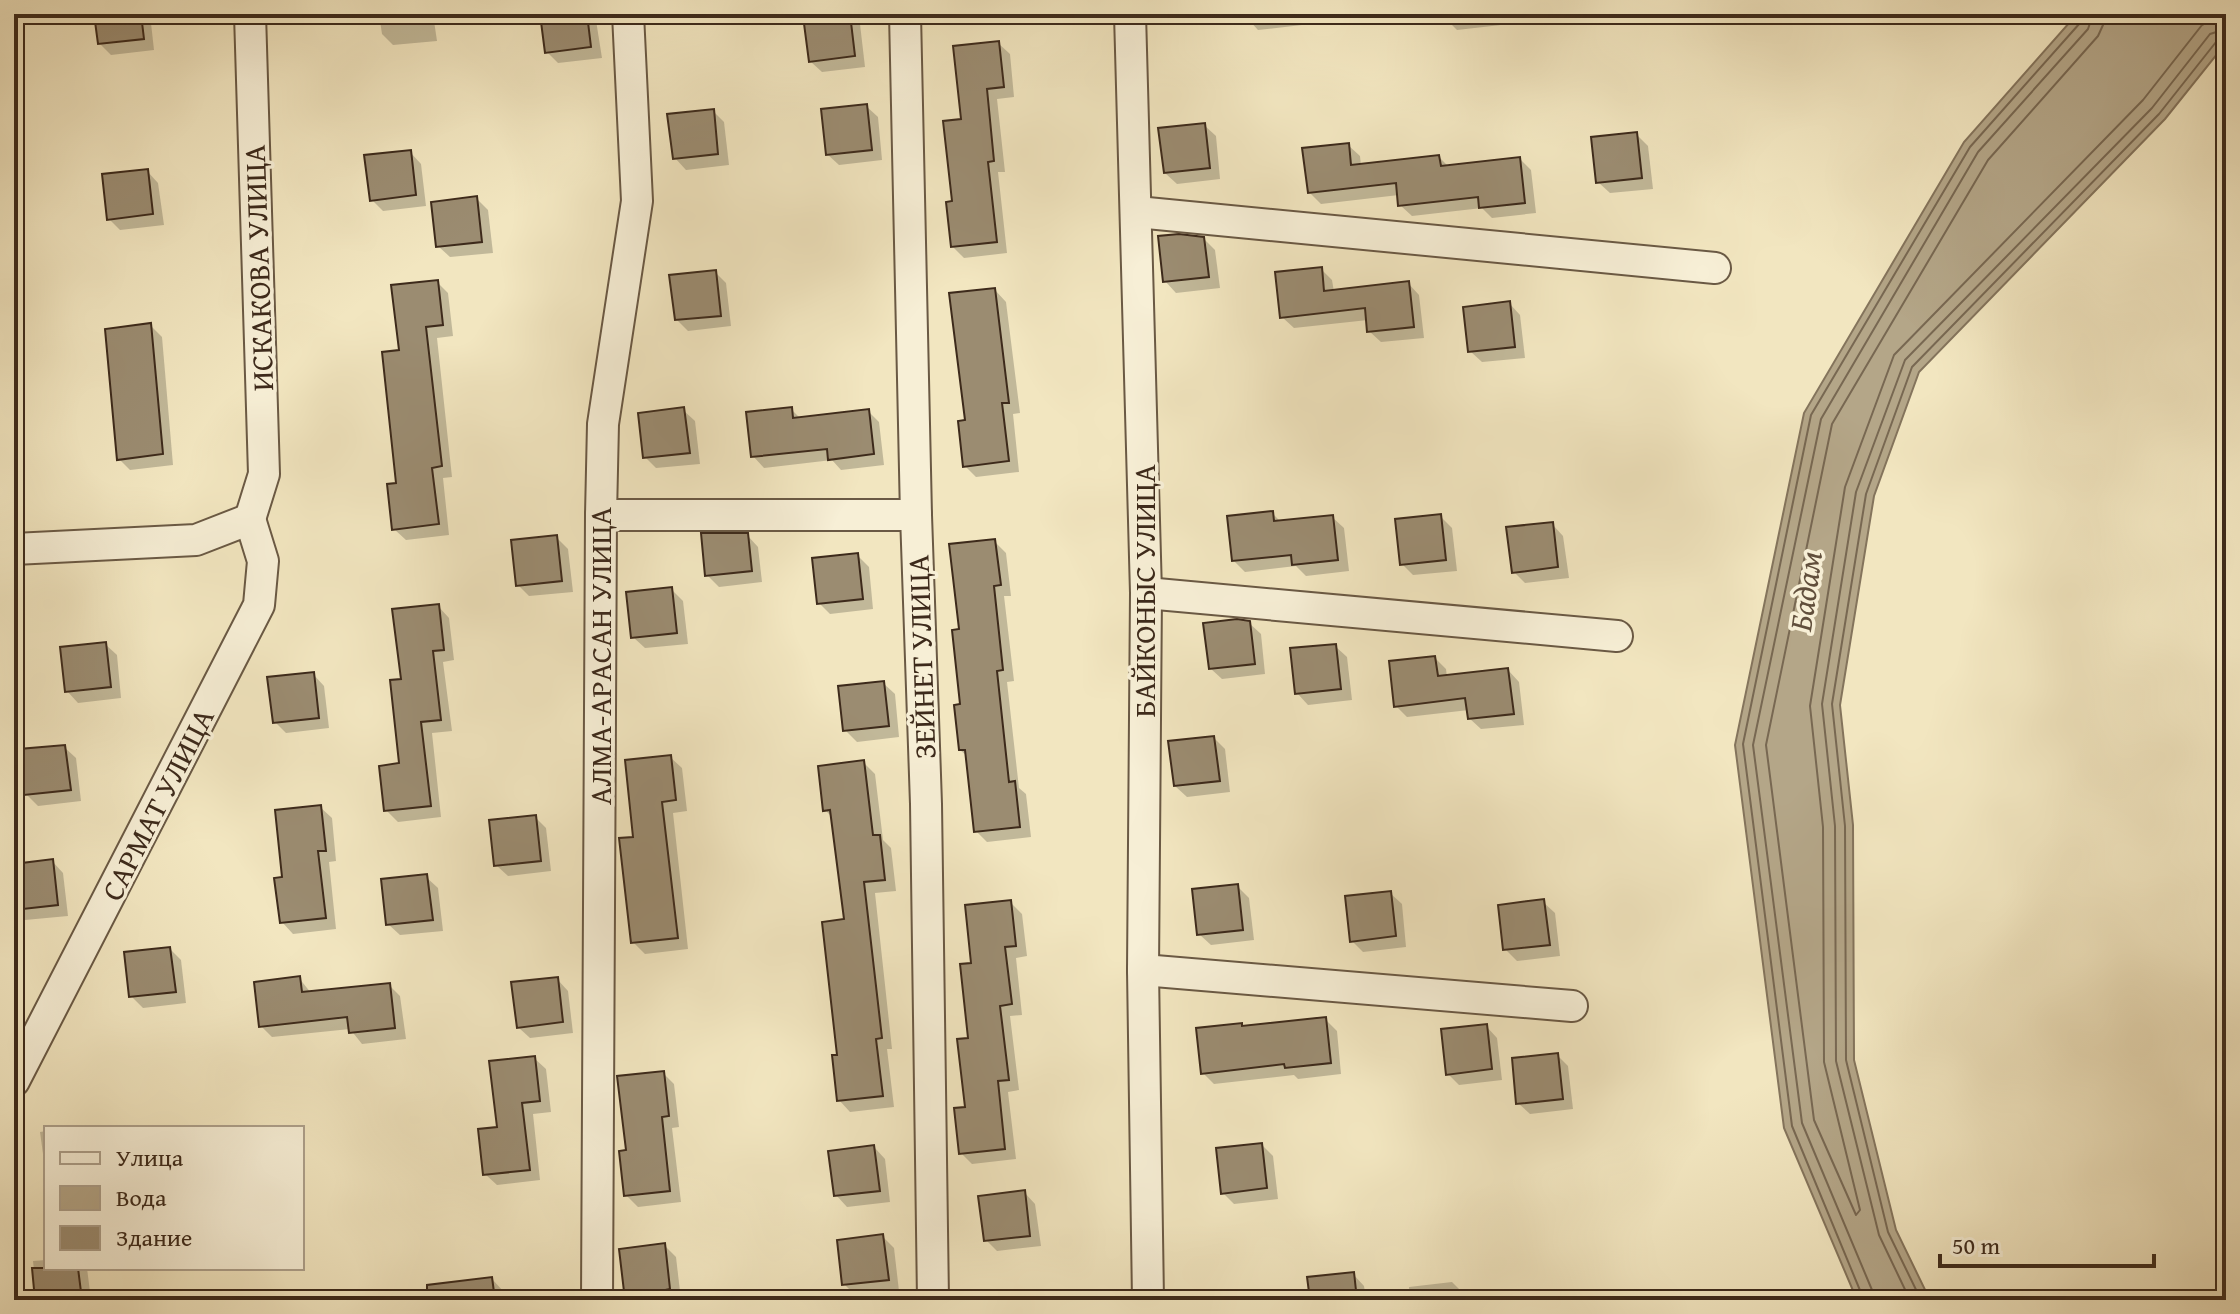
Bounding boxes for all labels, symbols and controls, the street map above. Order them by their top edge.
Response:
street label: ИСКАКОВА УЛИЦА [232,144,284,392]
street label: БАЙКОНЫС УЛИЦА [1122,464,1166,718]
street label: АЛМА-АРАСАН УЛИЦА [578,507,622,805]
water label: Бадам [1776,548,1834,634]
street label: ЗЕЙНЕТ УЛИЦА [895,554,947,760]
street label: САРМАТ УЛИЦА [90,700,224,908]
legend [44,1126,304,1270]
text: Улица [116,1140,184,1175]
text: Вода [116,1180,167,1215]
scale bar [1940,1218,2154,1268]
text: Здание [116,1220,192,1255]
text: 50 m [1952,1228,2000,1263]

